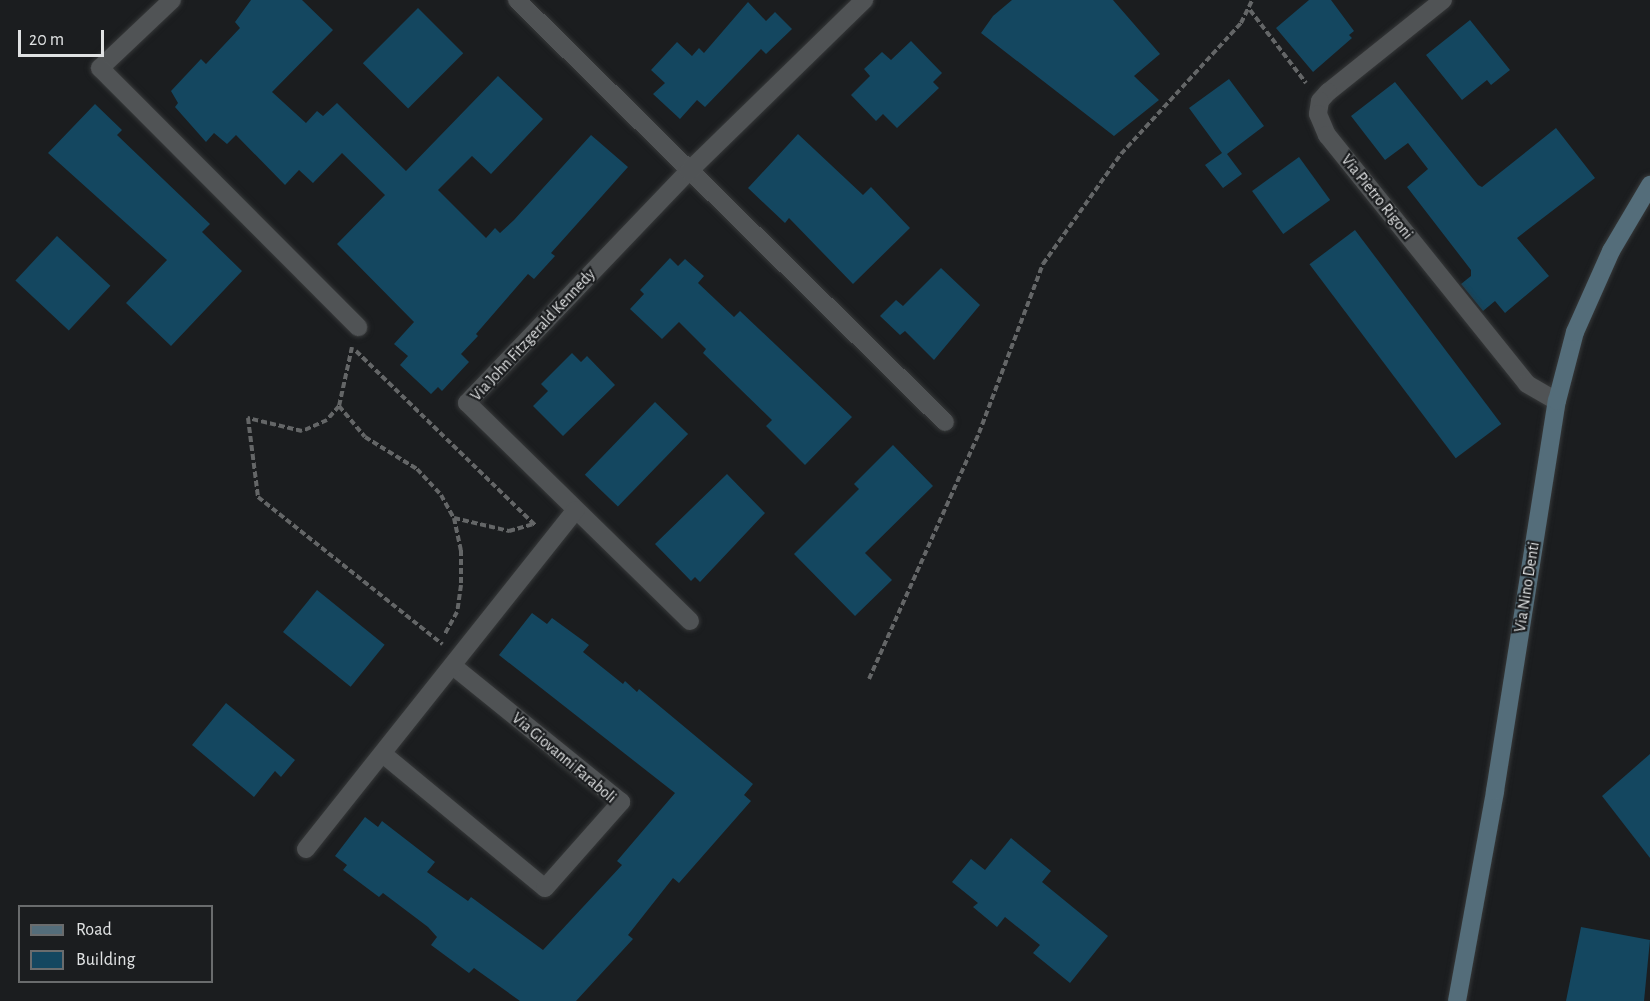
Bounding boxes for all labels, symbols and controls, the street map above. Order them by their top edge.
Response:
scale bar [21,18,106,56]
text: 20 m [29,31,64,49]
street label: Via Pietro Rigoni [1337,151,1417,243]
street label: Via John Fitzgerald Kennedy [467,265,599,405]
street label: Via Nino Denti [1510,540,1544,634]
street label: Via Giovanni Faraboli [508,709,620,807]
legend [18,905,213,983]
text: Road [76,921,112,939]
text: Building [76,951,135,969]

